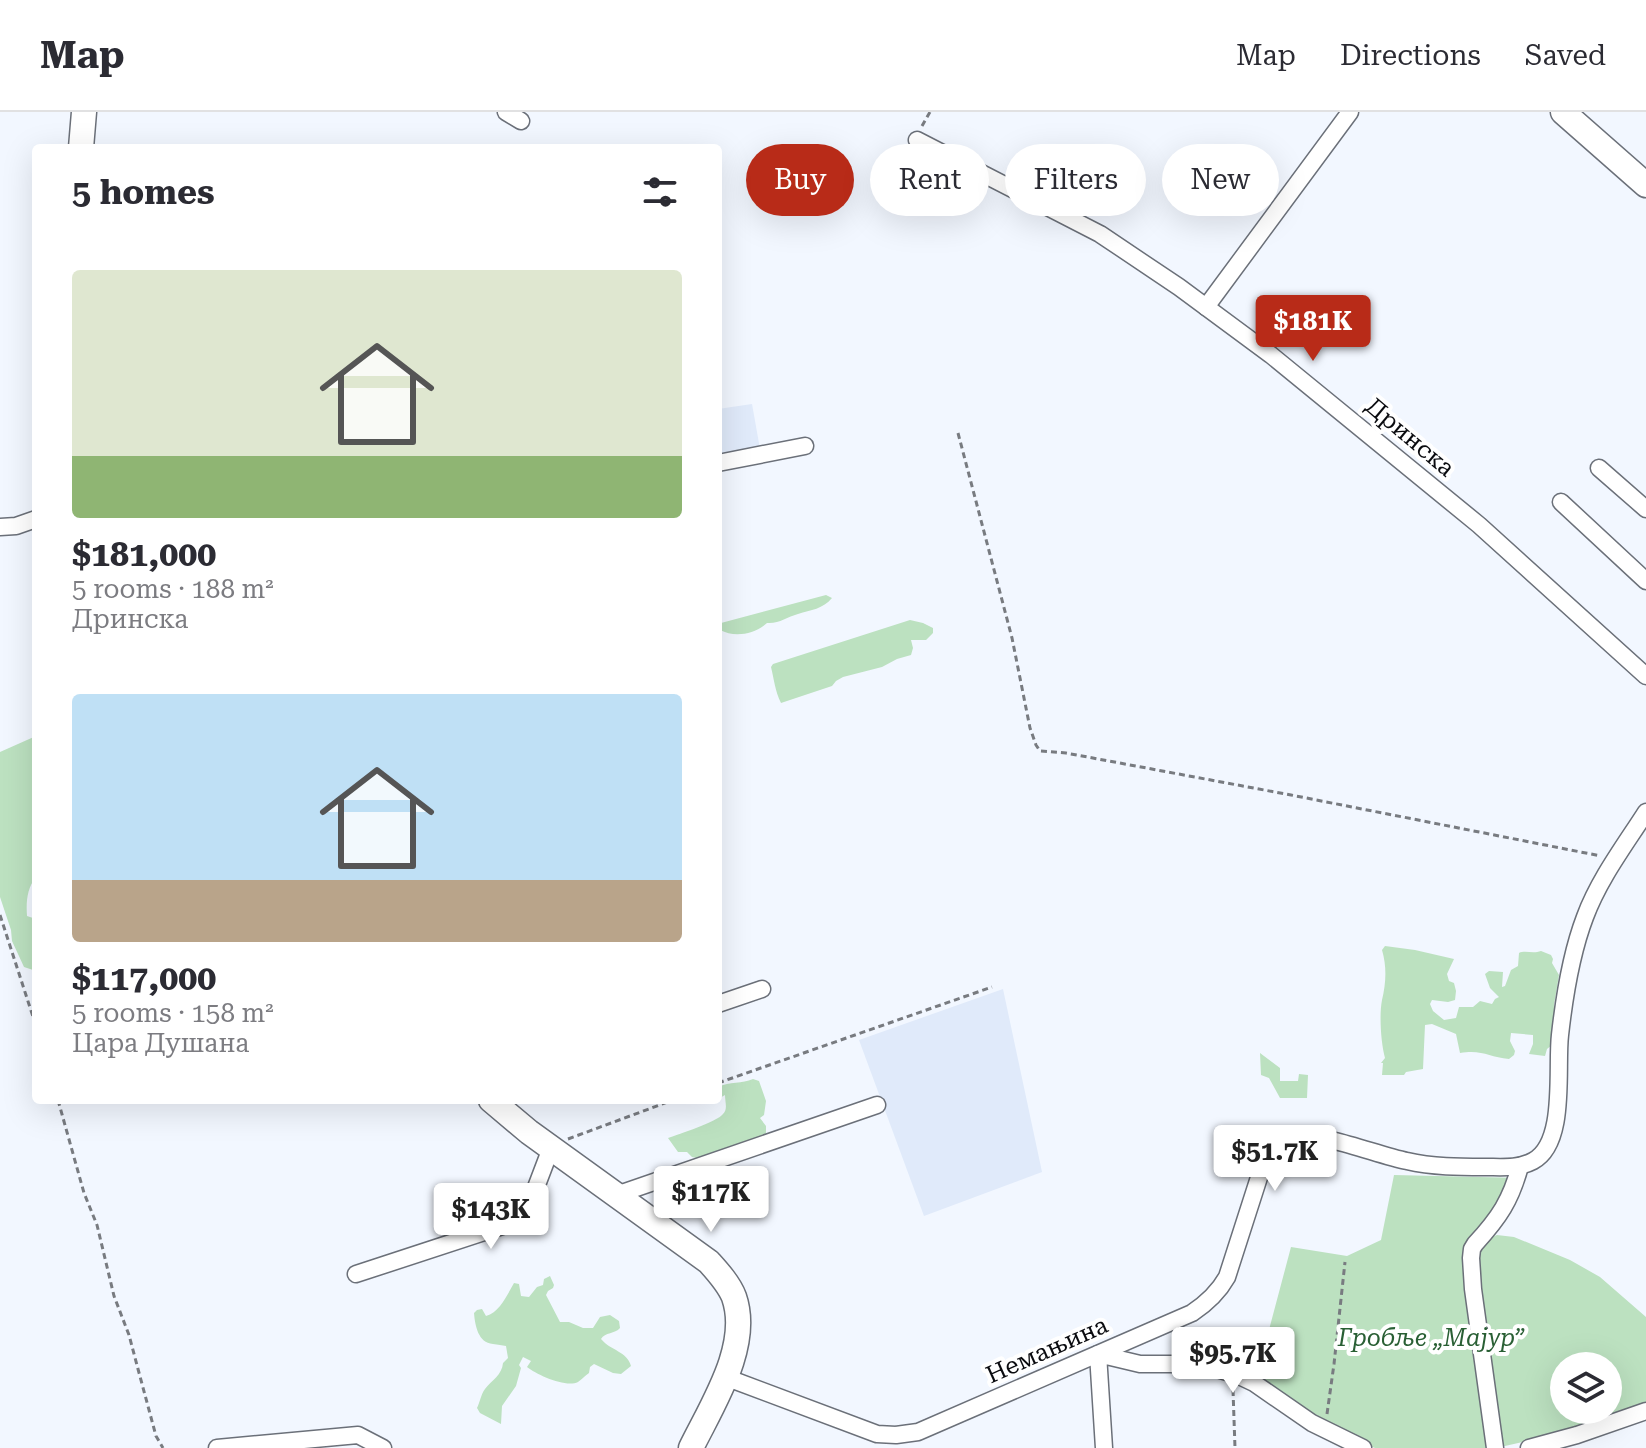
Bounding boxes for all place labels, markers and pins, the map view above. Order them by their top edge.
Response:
pin: $181K [1257,295,1369,363]
pin: $51.7K [1210,1125,1340,1193]
pin: $117K [655,1166,767,1234]
pin: $143K [435,1183,547,1251]
pin: $95.7K [1168,1327,1298,1395]

